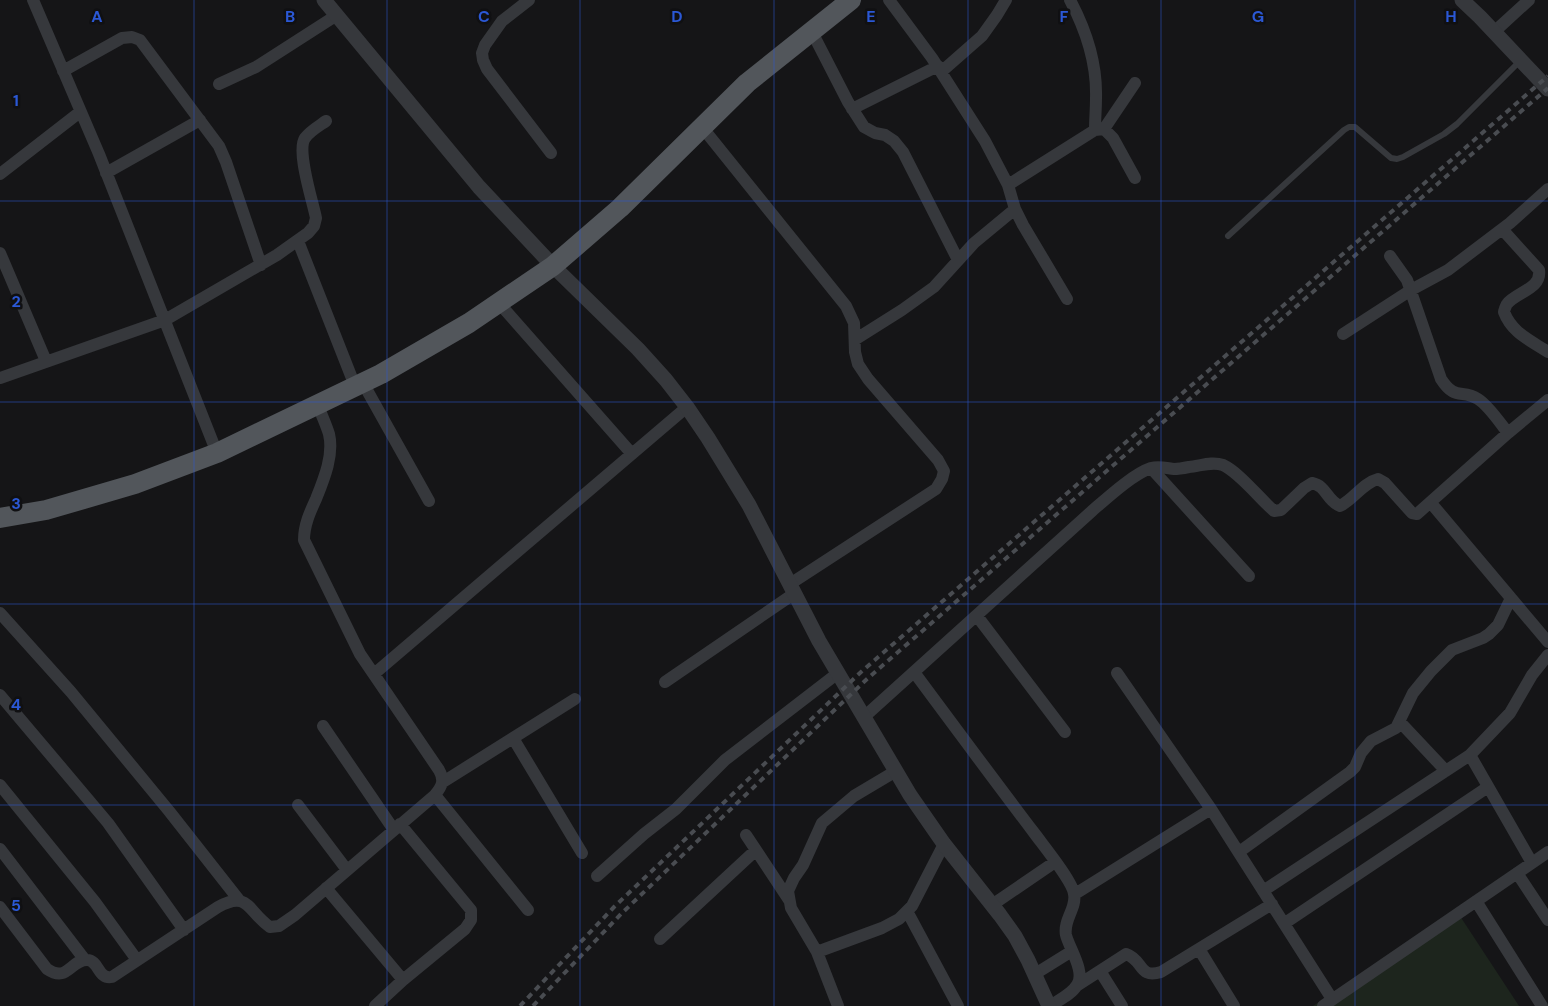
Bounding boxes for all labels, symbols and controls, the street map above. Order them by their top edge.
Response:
text: A [91,6,103,27]
text: B [285,6,295,27]
text: C [478,6,490,27]
text: D [671,6,683,27]
text: E [866,6,876,27]
text: F [1060,6,1069,27]
text: G [1252,6,1264,27]
text: H [1445,6,1457,27]
text: 1 [13,90,19,111]
text: 2 [11,291,21,312]
text: 3 [11,493,21,514]
text: 4 [11,694,21,715]
text: 5 [11,895,21,916]

